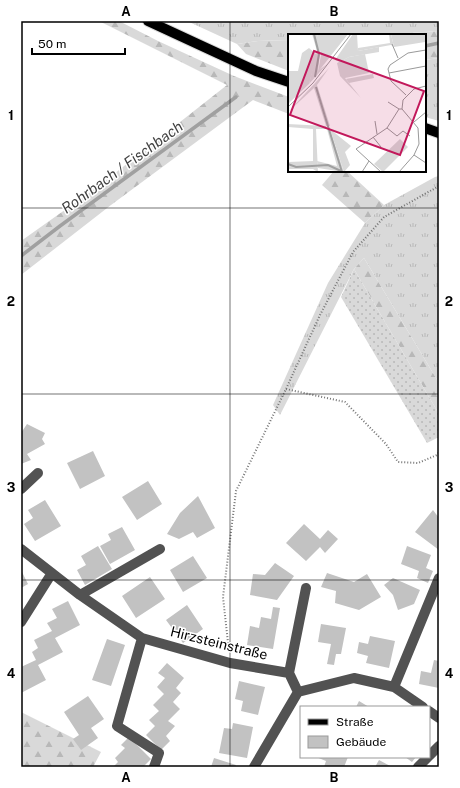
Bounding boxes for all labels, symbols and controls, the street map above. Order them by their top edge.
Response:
text: A [121,4,131,19]
text: B [330,4,339,19]
scale bar [32,30,125,56]
inset map [288,34,426,172]
text: 50 m [38,37,66,51]
text: 1 [8,108,14,123]
text: 1 [446,108,452,123]
water label: Rohrbach / Fischbach [58,117,186,217]
text: 2 [7,294,15,309]
text: 2 [445,294,453,309]
text: 3 [7,480,16,495]
text: 3 [445,480,454,495]
street label: Hirzsteinstraße [169,623,269,663]
text: 4 [7,666,16,681]
text: 4 [445,666,454,681]
legend [300,706,430,758]
text: Straße [336,715,374,729]
text: Gebäude [336,735,386,749]
text: A [121,770,131,785]
text: B [330,770,339,785]

